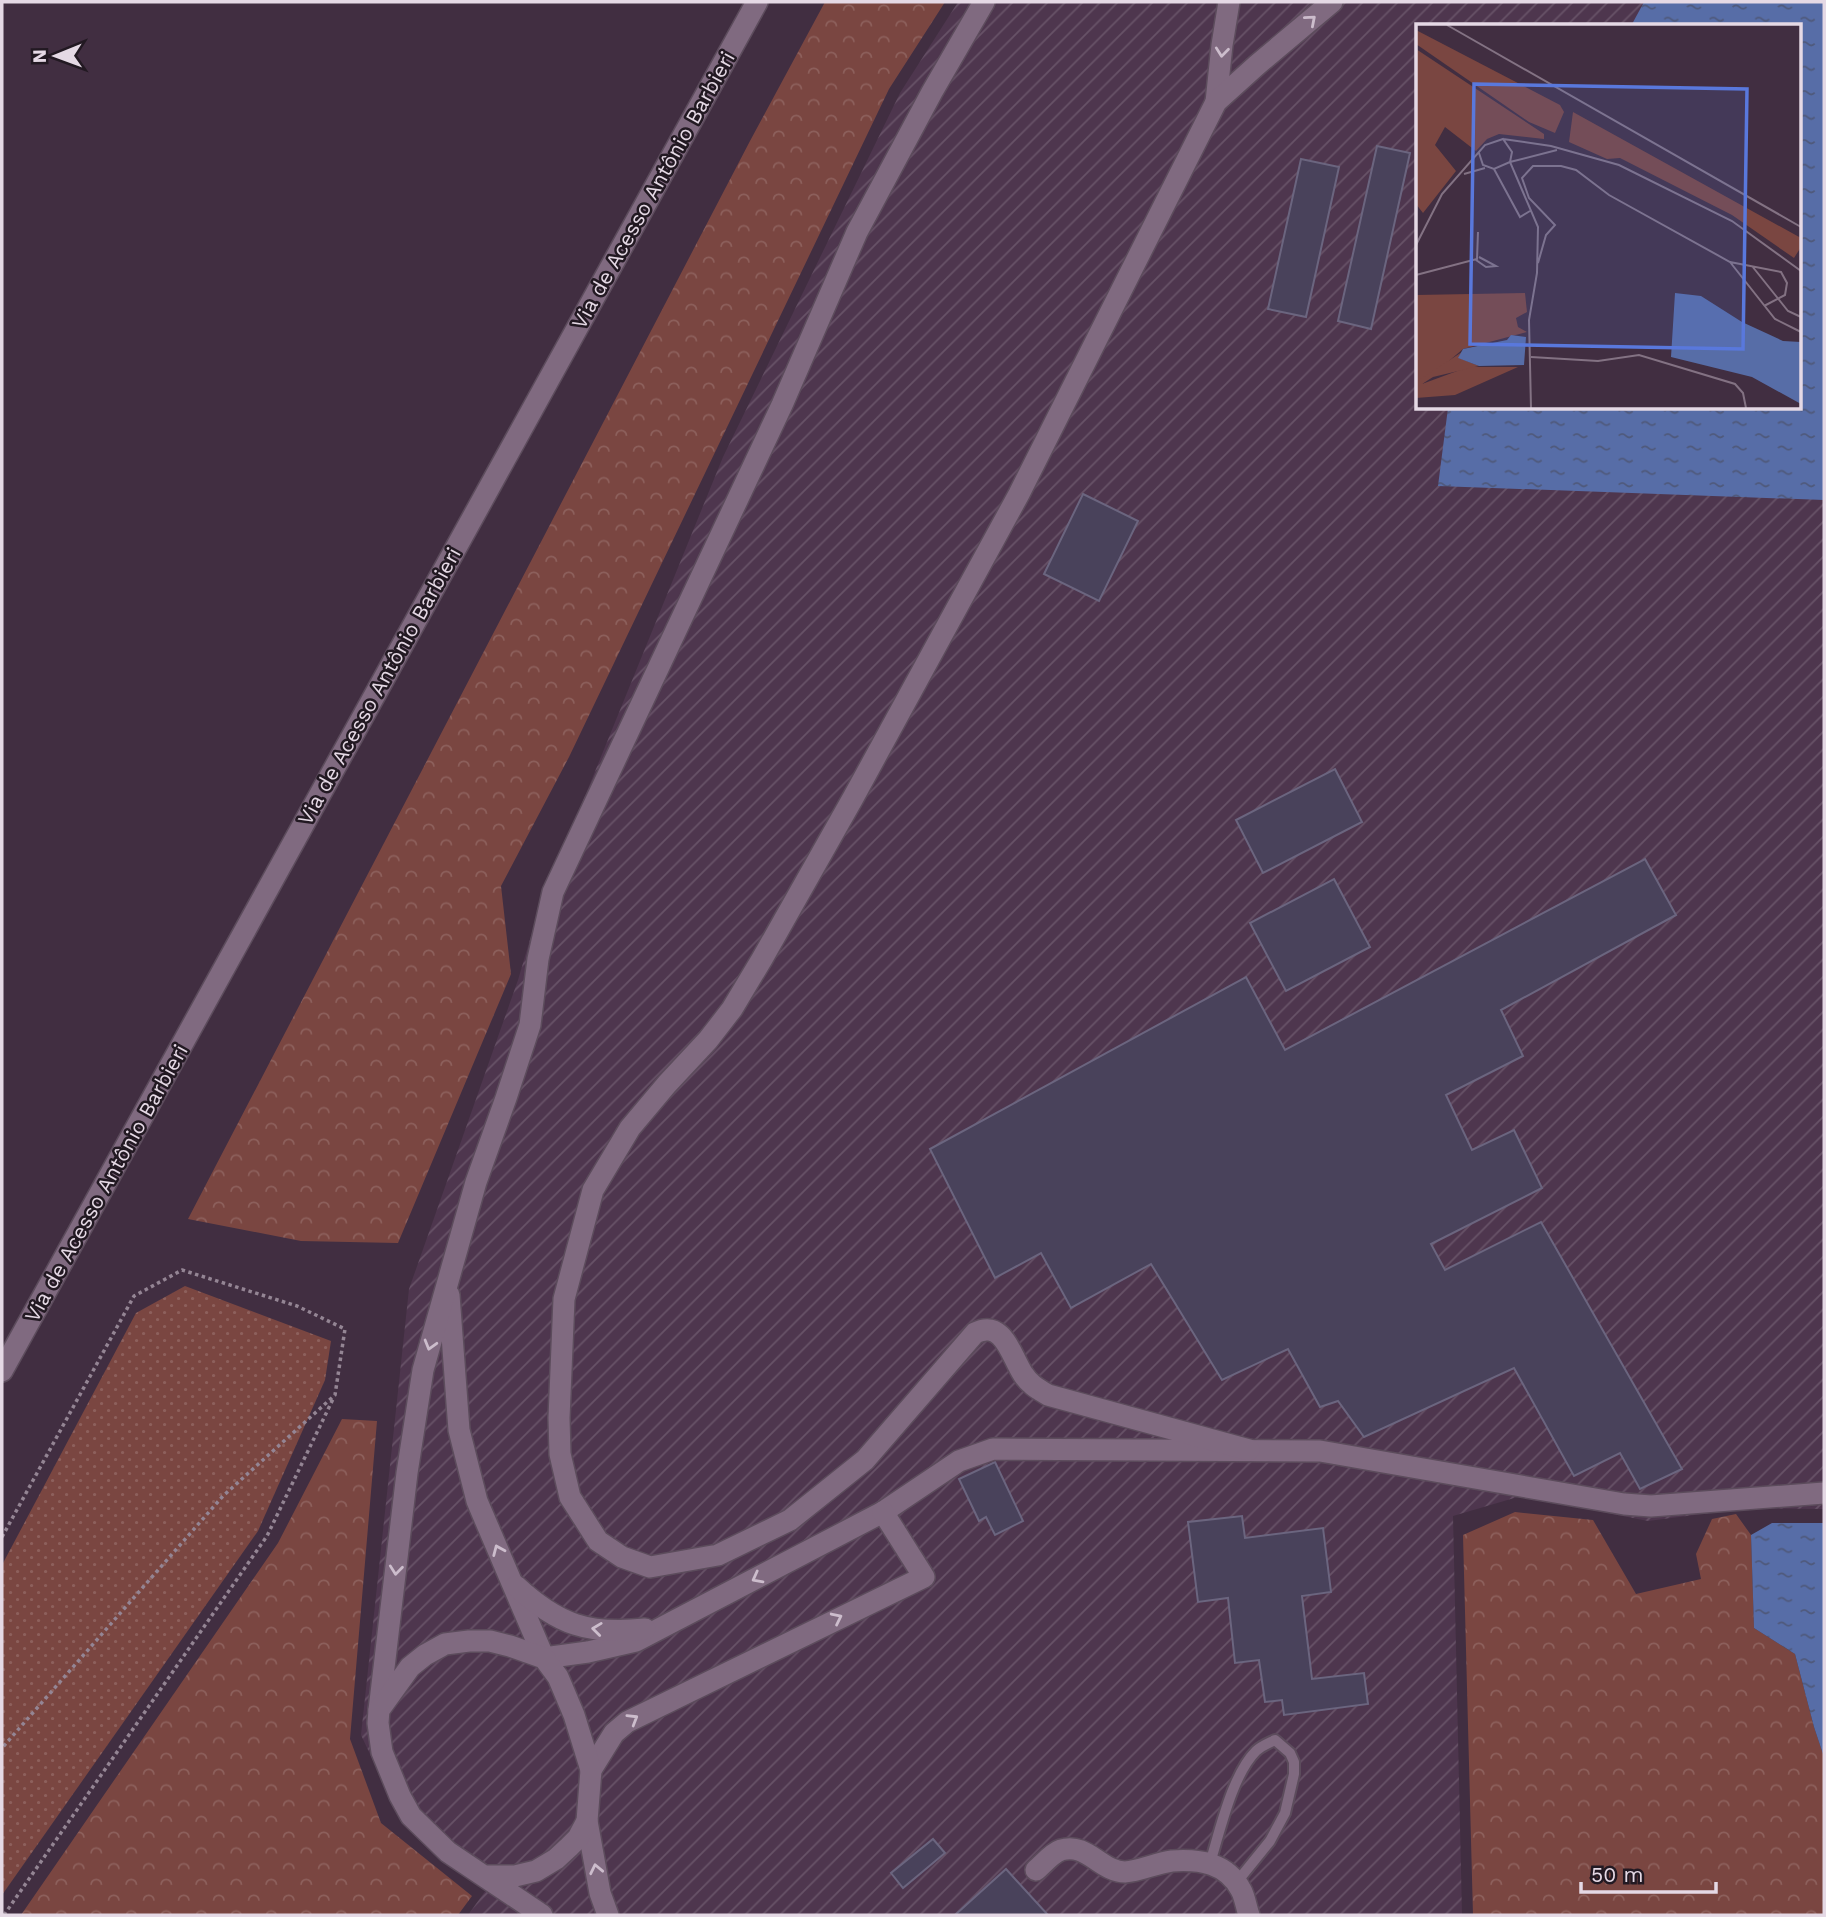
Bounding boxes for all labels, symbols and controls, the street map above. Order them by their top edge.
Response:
one-way arrow [1303,16,1316,28]
north arrow [21,21,91,91]
inset map [1416,24,1801,410]
one-way arrow [1214,46,1229,58]
street label: Via de Acesso Antônio Barbieri [566,47,740,333]
text: N [28,49,51,64]
street label: Via de Acesso Antônio Barbieri [292,543,466,829]
street label: Via de Acesso Antônio Barbieri [19,1040,193,1326]
one-way arrow [423,1339,438,1351]
one-way arrow [492,1545,506,1557]
one-way arrow [389,1565,404,1576]
one-way arrow [752,1569,765,1583]
one-way arrow [830,1613,842,1627]
one-way arrow [591,1622,603,1637]
one-way arrow [626,1714,639,1727]
scale bar [1581,1850,1716,1894]
text: 50 m [1591,1862,1643,1887]
one-way arrow [589,1863,604,1875]

